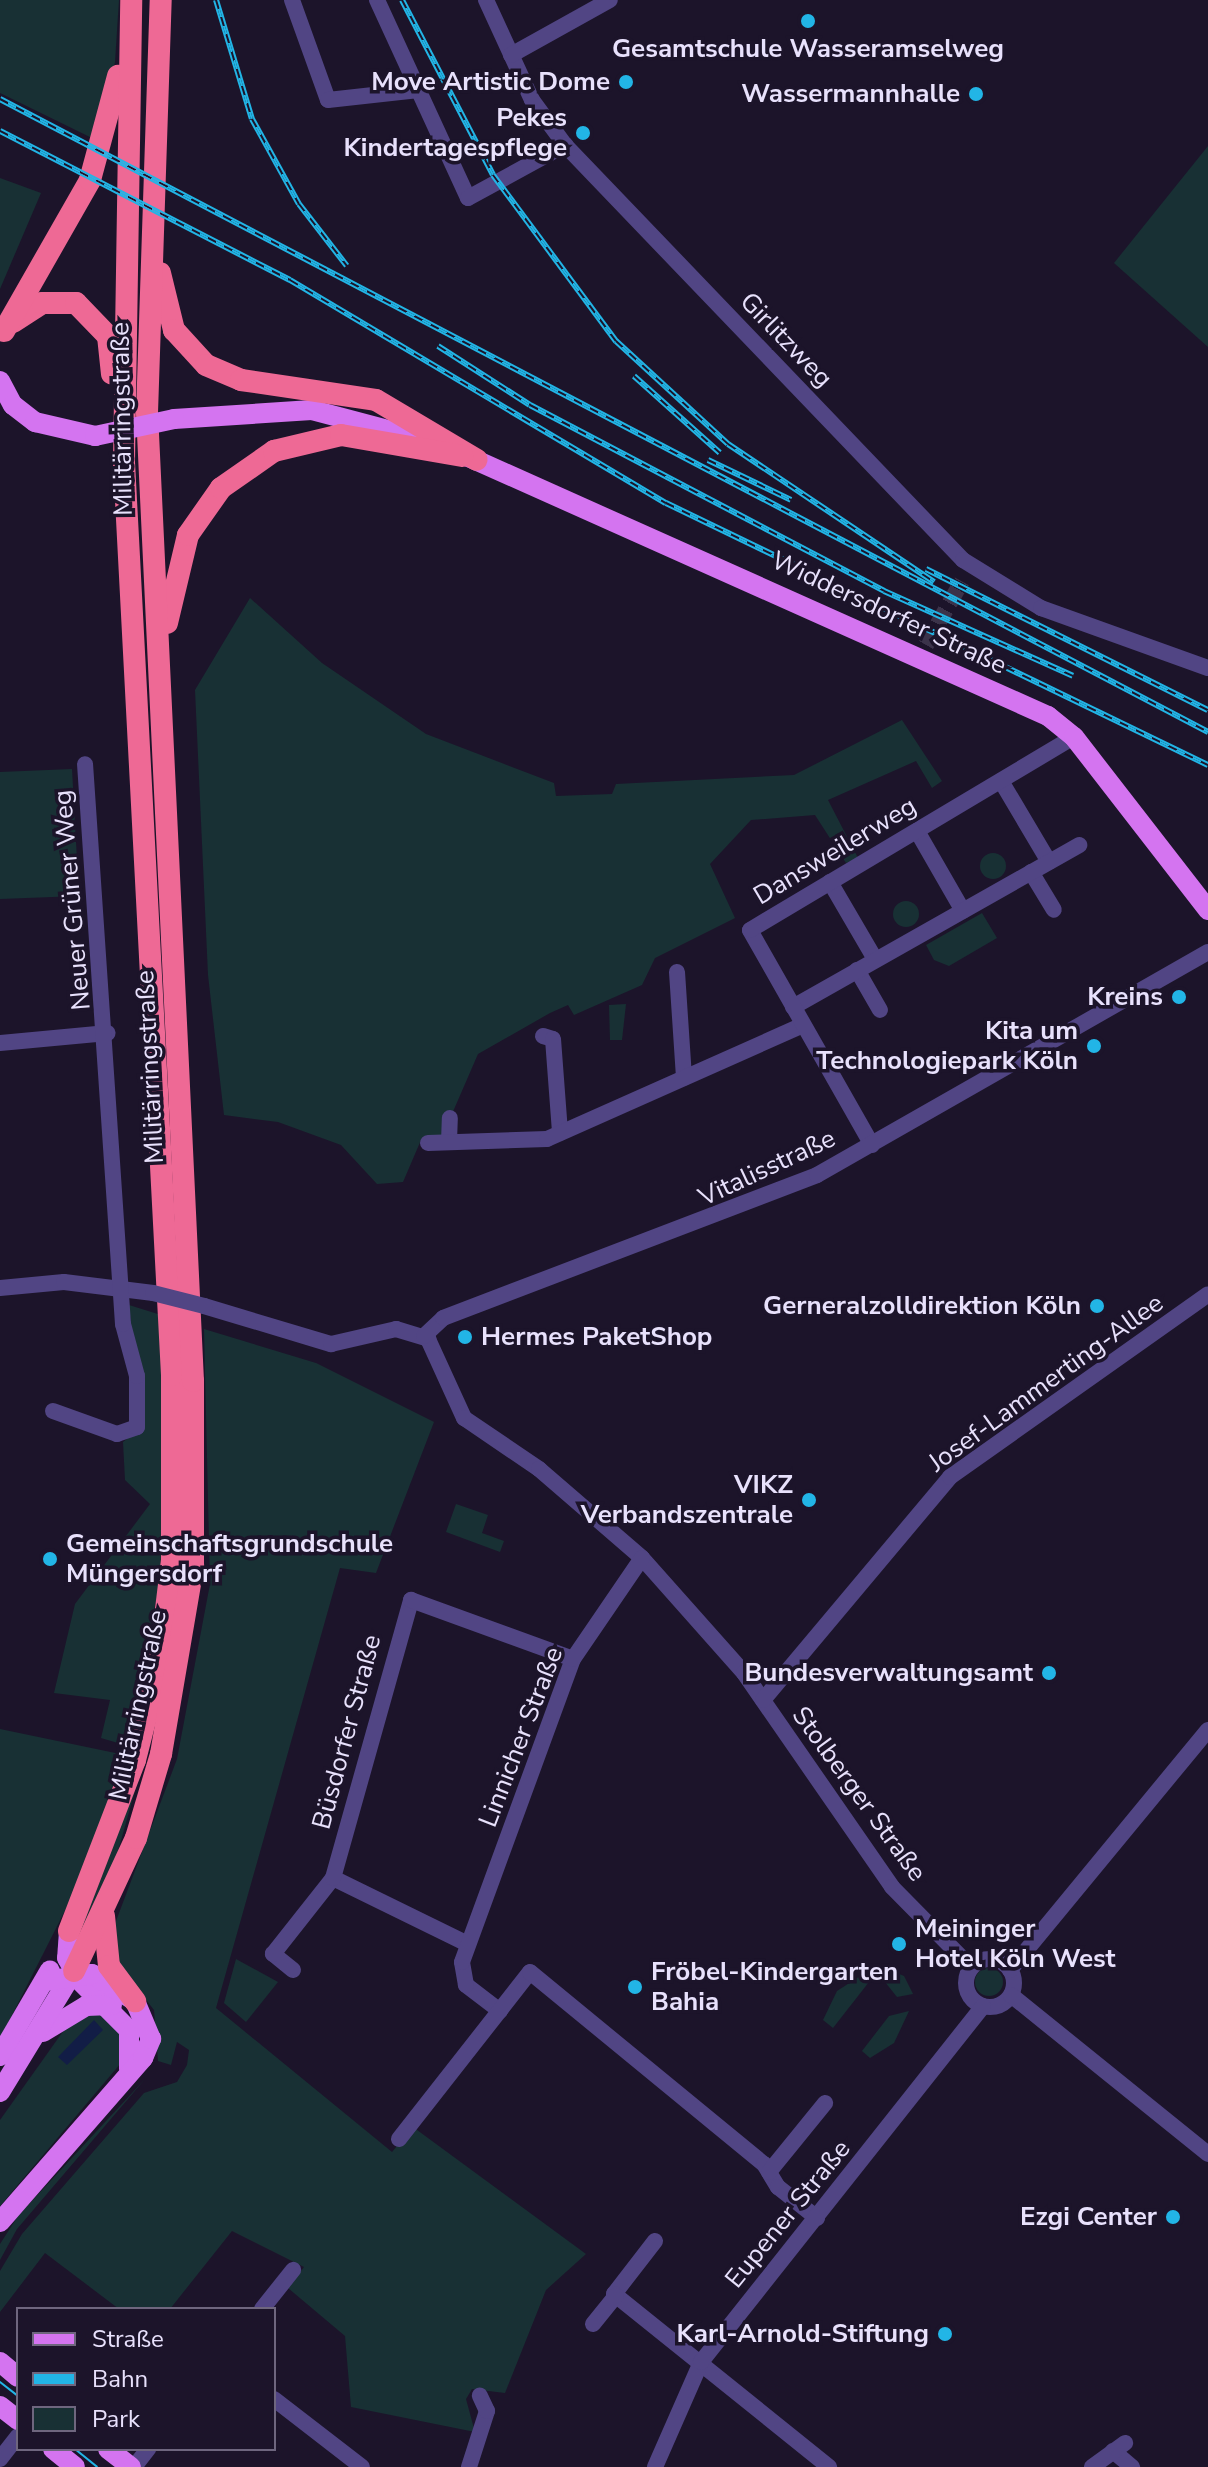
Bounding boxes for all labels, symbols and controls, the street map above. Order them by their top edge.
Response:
marker: Gesamtschule Wasseramselweg [799,12,817,30]
place label: Gesamtschule Wasseramselweg [612,33,1004,65]
place label: Move Artistic Dome [371,66,610,98]
marker: Move Artistic Dome [617,73,635,91]
place label: Wassermannhalle [741,78,960,110]
marker: Wassermannhalle [967,85,985,103]
place label: Pekes Kindertagespflege [344,102,567,164]
marker: Pekes Kindertagespflege [574,124,592,142]
street label: Girlitzweg [733,286,839,394]
street label: Militärringstraße [105,322,139,516]
street label: Widdersdorfer Straße [766,545,1012,681]
street label: Neuer Grüner Weg [47,789,97,1011]
street label: Dansweilerweg [748,790,922,912]
street label: Militärringstraße [129,969,171,1165]
place label: Kreins [1087,981,1163,1013]
marker: Kreins [1170,988,1188,1006]
place label: Kita um Technologiepark Köln [816,1015,1078,1076]
marker: Kita um Technologiepark Köln [1085,1037,1103,1055]
street label: Vitalisstraße [694,1123,840,1213]
street label: Josef-Lammerting-Allee [923,1287,1169,1479]
place label: Gerneralzolldirektion Köln [763,1290,1081,1322]
marker: Gerneralzolldirektion Köln [1088,1297,1106,1315]
place label: Hermes PaketShop [481,1321,712,1353]
marker: Hermes PaketShop [456,1328,474,1346]
place label: VIKZ Verbandszentrale [581,1469,793,1530]
marker: VIKZ Verbandszentrale [800,1491,818,1509]
place label: Gemeinschaftsgrundschule Müngersdorf [66,1528,393,1590]
marker: Gemeinschaftsgrundschule Müngersdorf [41,1550,59,1568]
street label: Militärringstraße [103,1607,173,1803]
street label: Büsdorfer Straße [306,1631,388,1833]
street label: Linnicher Straße [472,1643,570,1831]
place label: Bundesverwaltungsamt [744,1657,1033,1689]
marker: Bundesverwaltungsamt [1040,1664,1058,1682]
street label: Stolberger Straße [785,1701,933,1887]
place label: Meininger Hotel Köln West [915,1913,1116,1974]
marker: Meininger Hotel Köln West [890,1935,908,1953]
place label: Fröbel-Kindergarten Bahia [651,1956,898,2018]
marker: Fröbel-Kindergarten Bahia [626,1978,644,1996]
street label: Eupener Straße [719,2134,857,2294]
place label: Ezgi Center [1020,2201,1157,2233]
marker: Ezgi Center [1164,2208,1182,2226]
legend [16,2307,276,2451]
place label: Karl-Arnold-Stiftung [677,2318,929,2350]
text: Straße [92,2323,164,2355]
marker: Karl-Arnold-Stiftung [936,2325,954,2343]
text: Bahn [92,2363,148,2395]
text: Park [92,2403,140,2435]

